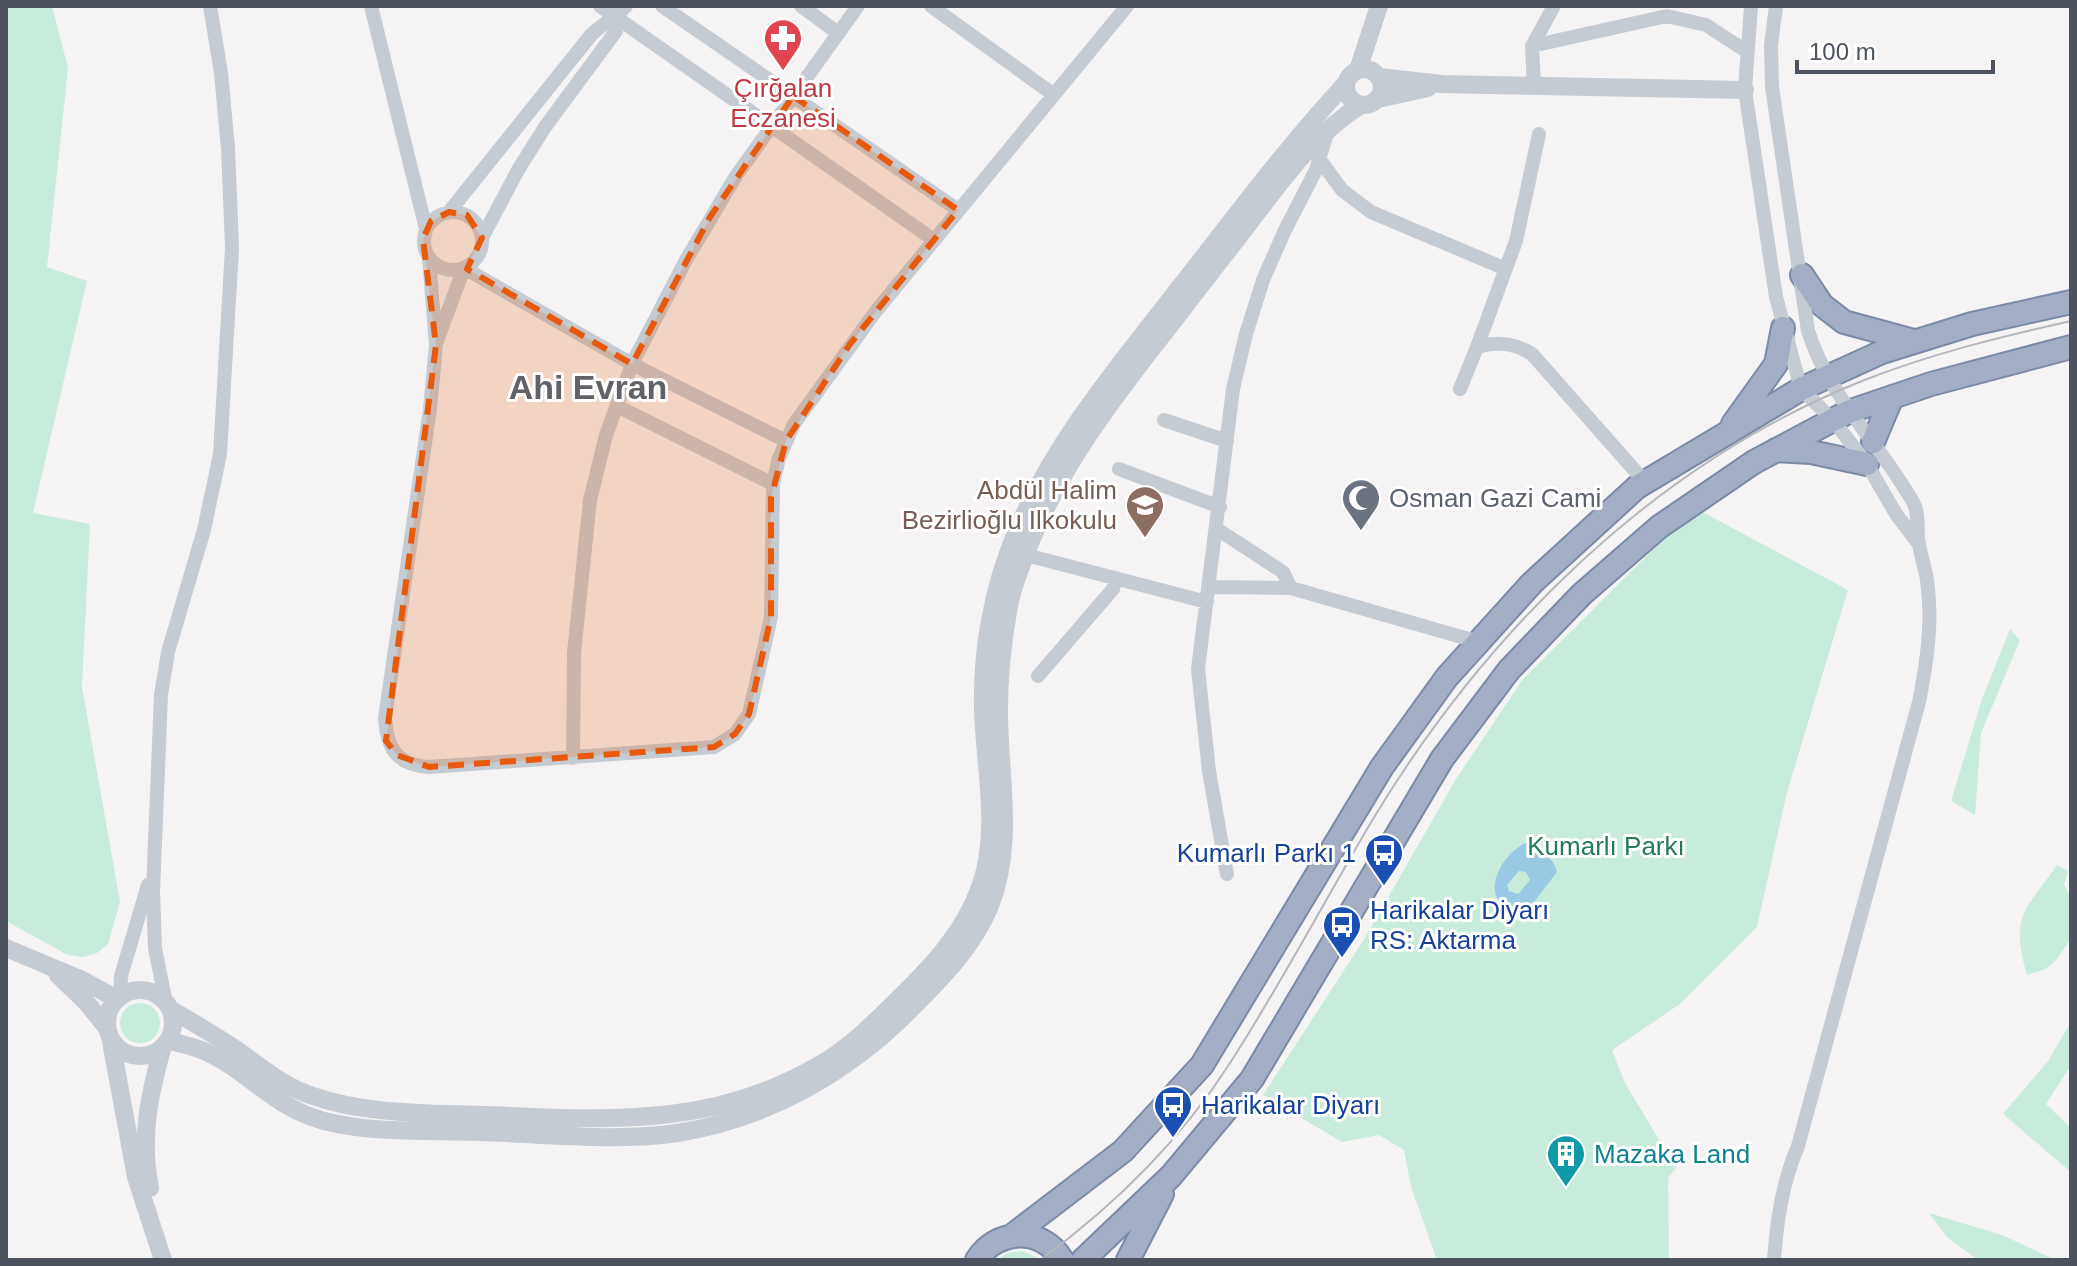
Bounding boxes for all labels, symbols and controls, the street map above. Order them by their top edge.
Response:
pharmacy icon: Çırğalan Eczanesi [762,17,804,72]
scale bar [1797,24,1993,74]
text: 100 m [1809,38,1876,65]
place label: Çırğalan Eczanesi [730,73,836,133]
district label: Ahi Evran [509,368,667,406]
place label: Abdül Halim Bezirlioğlu Ilkokulu [902,475,1117,535]
mosque icon: Osman Gazi Cami [1340,477,1382,532]
place label: Osman Gazi Cami [1389,483,1601,513]
school or university icon: Abdül Halim Bezirlioğlu Ilkokulu [1124,484,1166,539]
park label: Kumarlı Parkı [1527,831,1685,861]
bus stop icon: Kumarlı Parkı 1 [1363,832,1405,887]
place label: Kumarlı Parkı 1 [1177,838,1356,868]
place label: Harikalar Diyarı RS: Aktarma [1370,895,1549,955]
bus stop icon: Harikalar Diyarı RS: Aktarma [1321,904,1363,959]
bus stop icon: Harikalar Diyarı [1152,1084,1194,1139]
place label: Harikalar Diyarı [1201,1090,1380,1120]
building icon: Mazaka Land [1545,1133,1587,1188]
place label: Mazaka Land [1594,1139,1750,1169]

